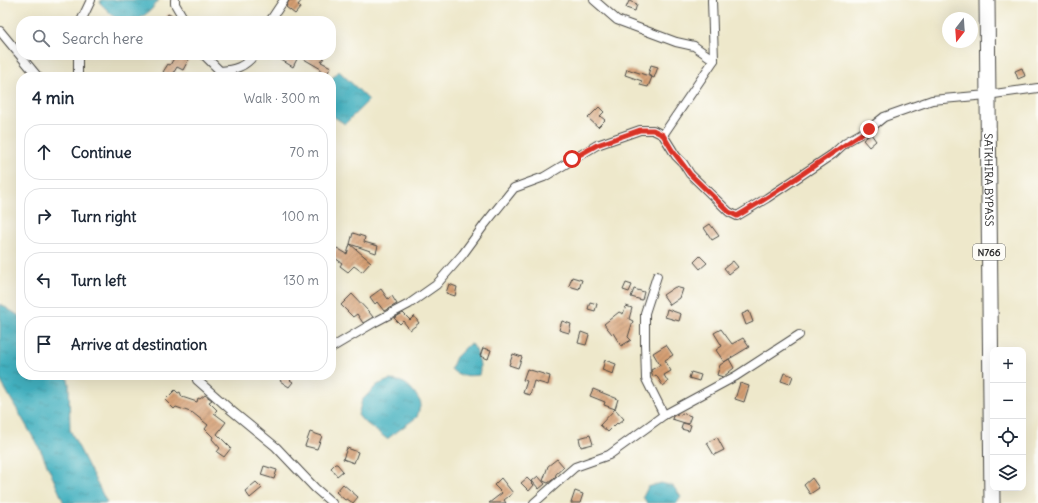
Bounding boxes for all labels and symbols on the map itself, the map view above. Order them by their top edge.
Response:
north arrow [942,12,978,48]
route end [860,120,878,138]
street label: SATKHIRA BYPASS [981,133,996,227]
route start [563,150,581,168]
road number: N766 [973,244,1005,260]

